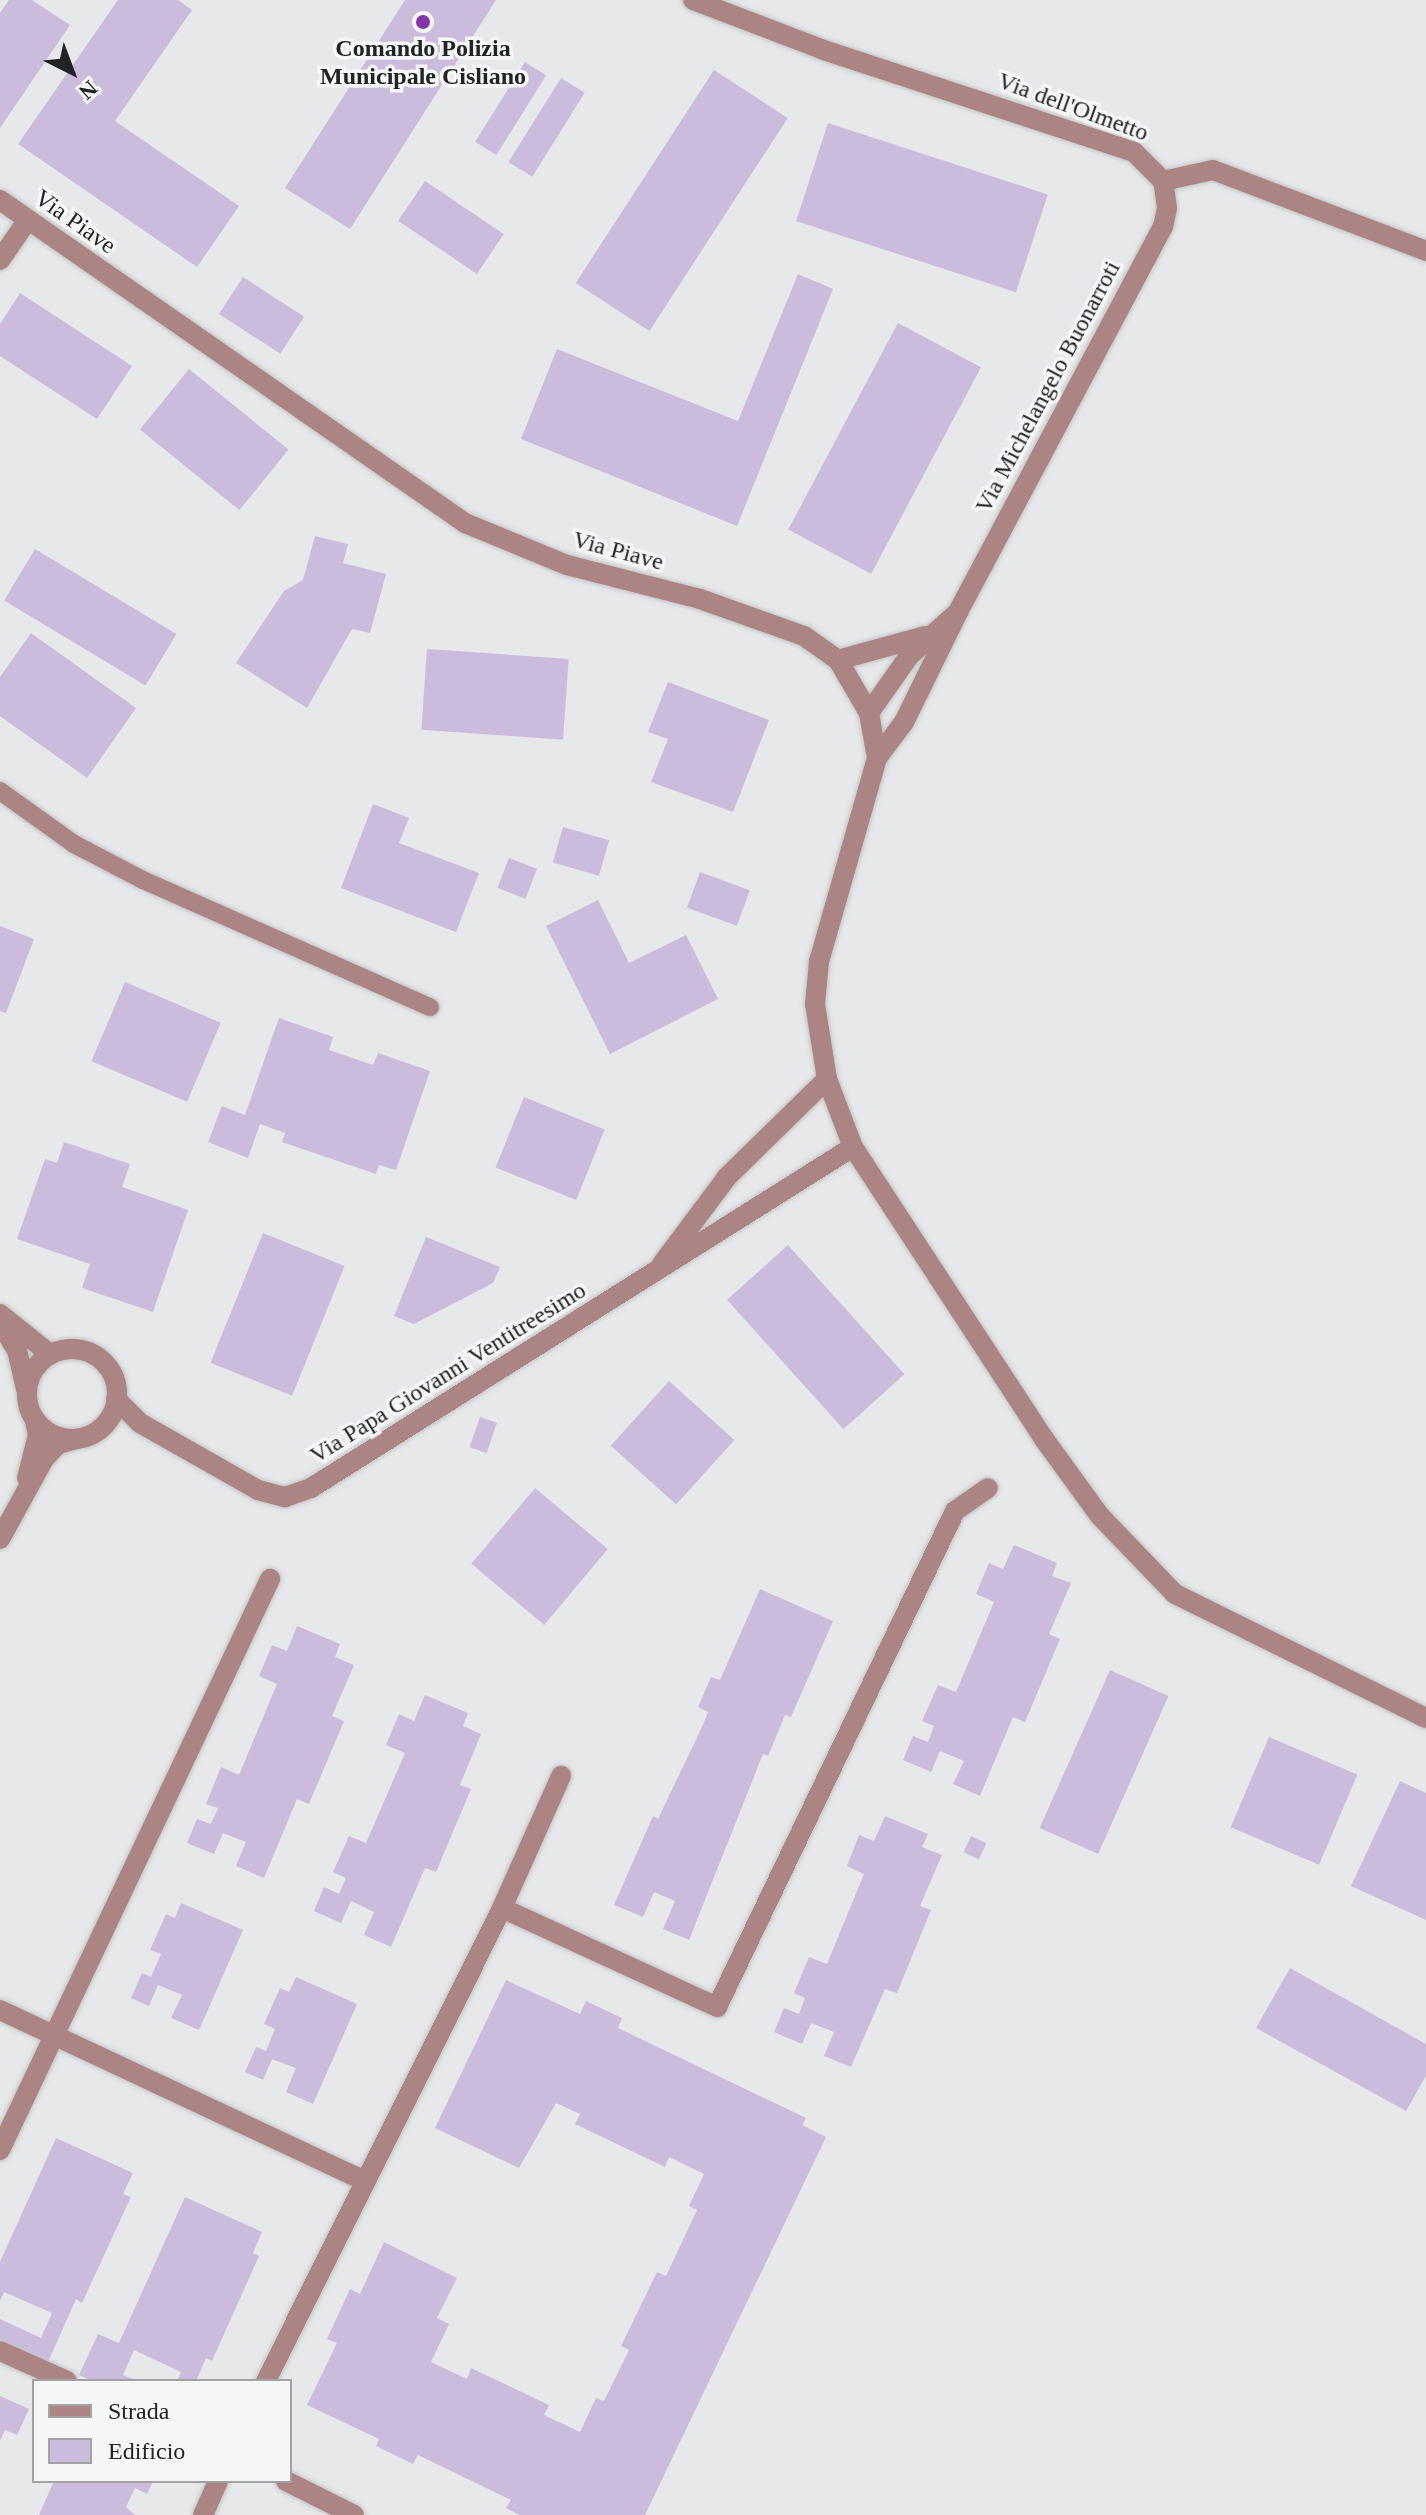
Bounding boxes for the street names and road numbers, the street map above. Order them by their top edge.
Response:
street label: Via dell'Olmetto [994,66,1152,148]
street label: Via Piave [29,184,121,260]
street label: Via Michelangelo Buonarroti [969,256,1127,518]
street label: Via Piave [570,525,666,577]
street label: Via Papa Giovanni Ventitreesimo [304,1276,592,1470]

